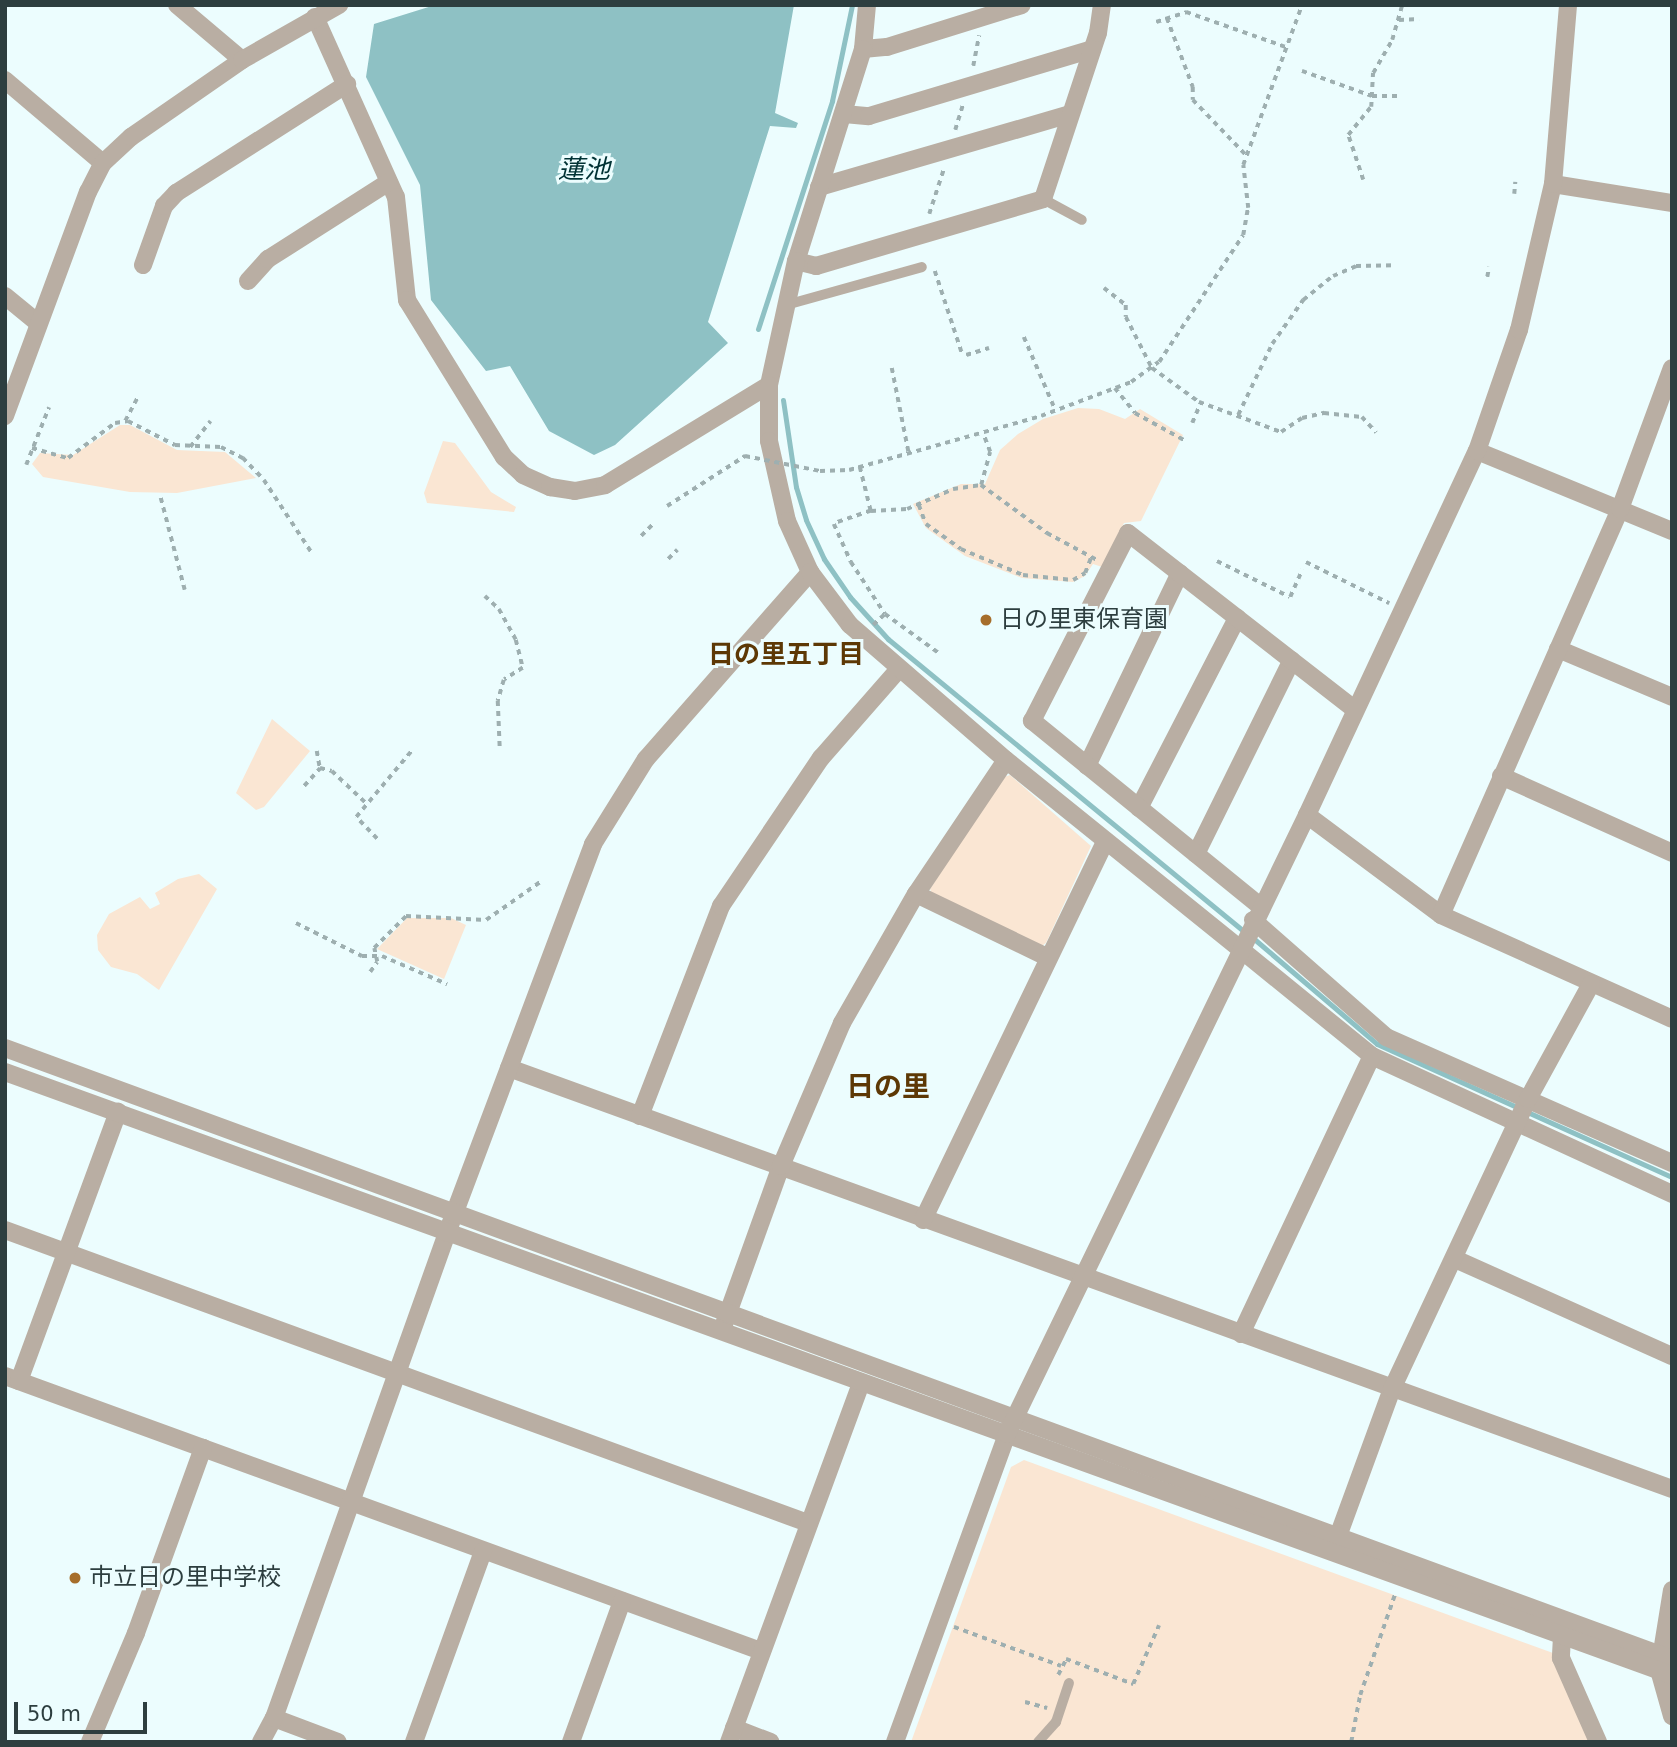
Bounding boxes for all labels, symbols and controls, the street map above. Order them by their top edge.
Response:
water label: 蓮池 [558,154,610,186]
place label: 日の里東保育園 [1000,606,1168,634]
marker: 日の里東保育園 [978,612,994,628]
district label: 日の里五丁目 [708,639,864,671]
district label: 日の里 [846,1070,930,1104]
place label: 市立日の里中学校 [89,1564,281,1592]
marker: 市立日の里中学校 [67,1570,83,1586]
scale bar [18,1688,150,1732]
text: 50 m [27,1702,81,1726]

